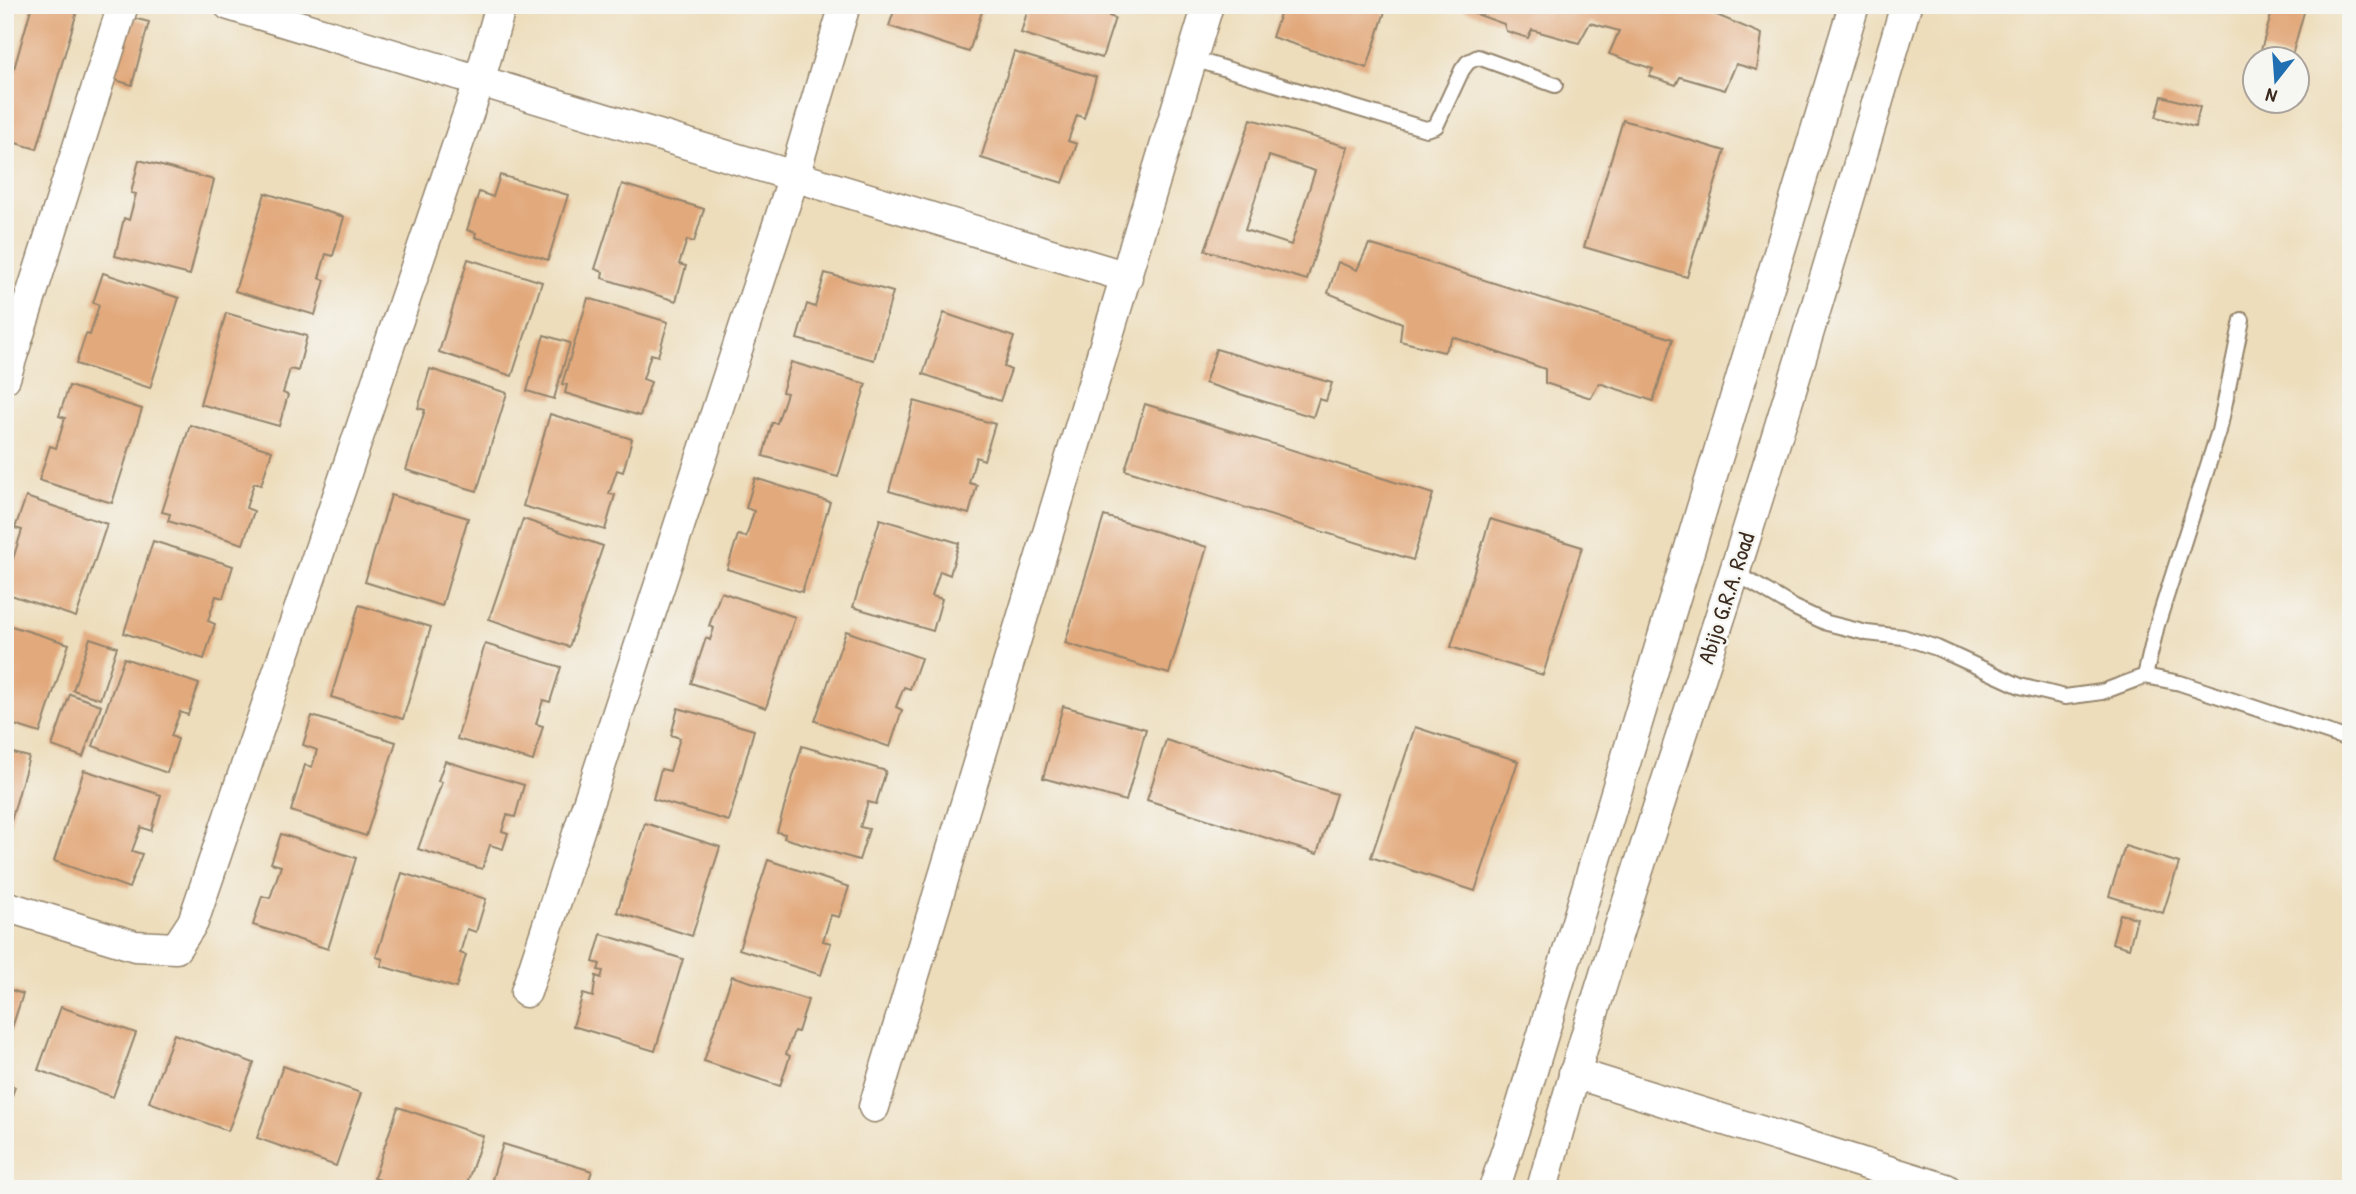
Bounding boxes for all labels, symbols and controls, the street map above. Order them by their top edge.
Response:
north arrow [2240,46,2310,116]
text: N [2262,82,2280,110]
street label: Abijo G.R.A. Road [1690,528,1761,667]

